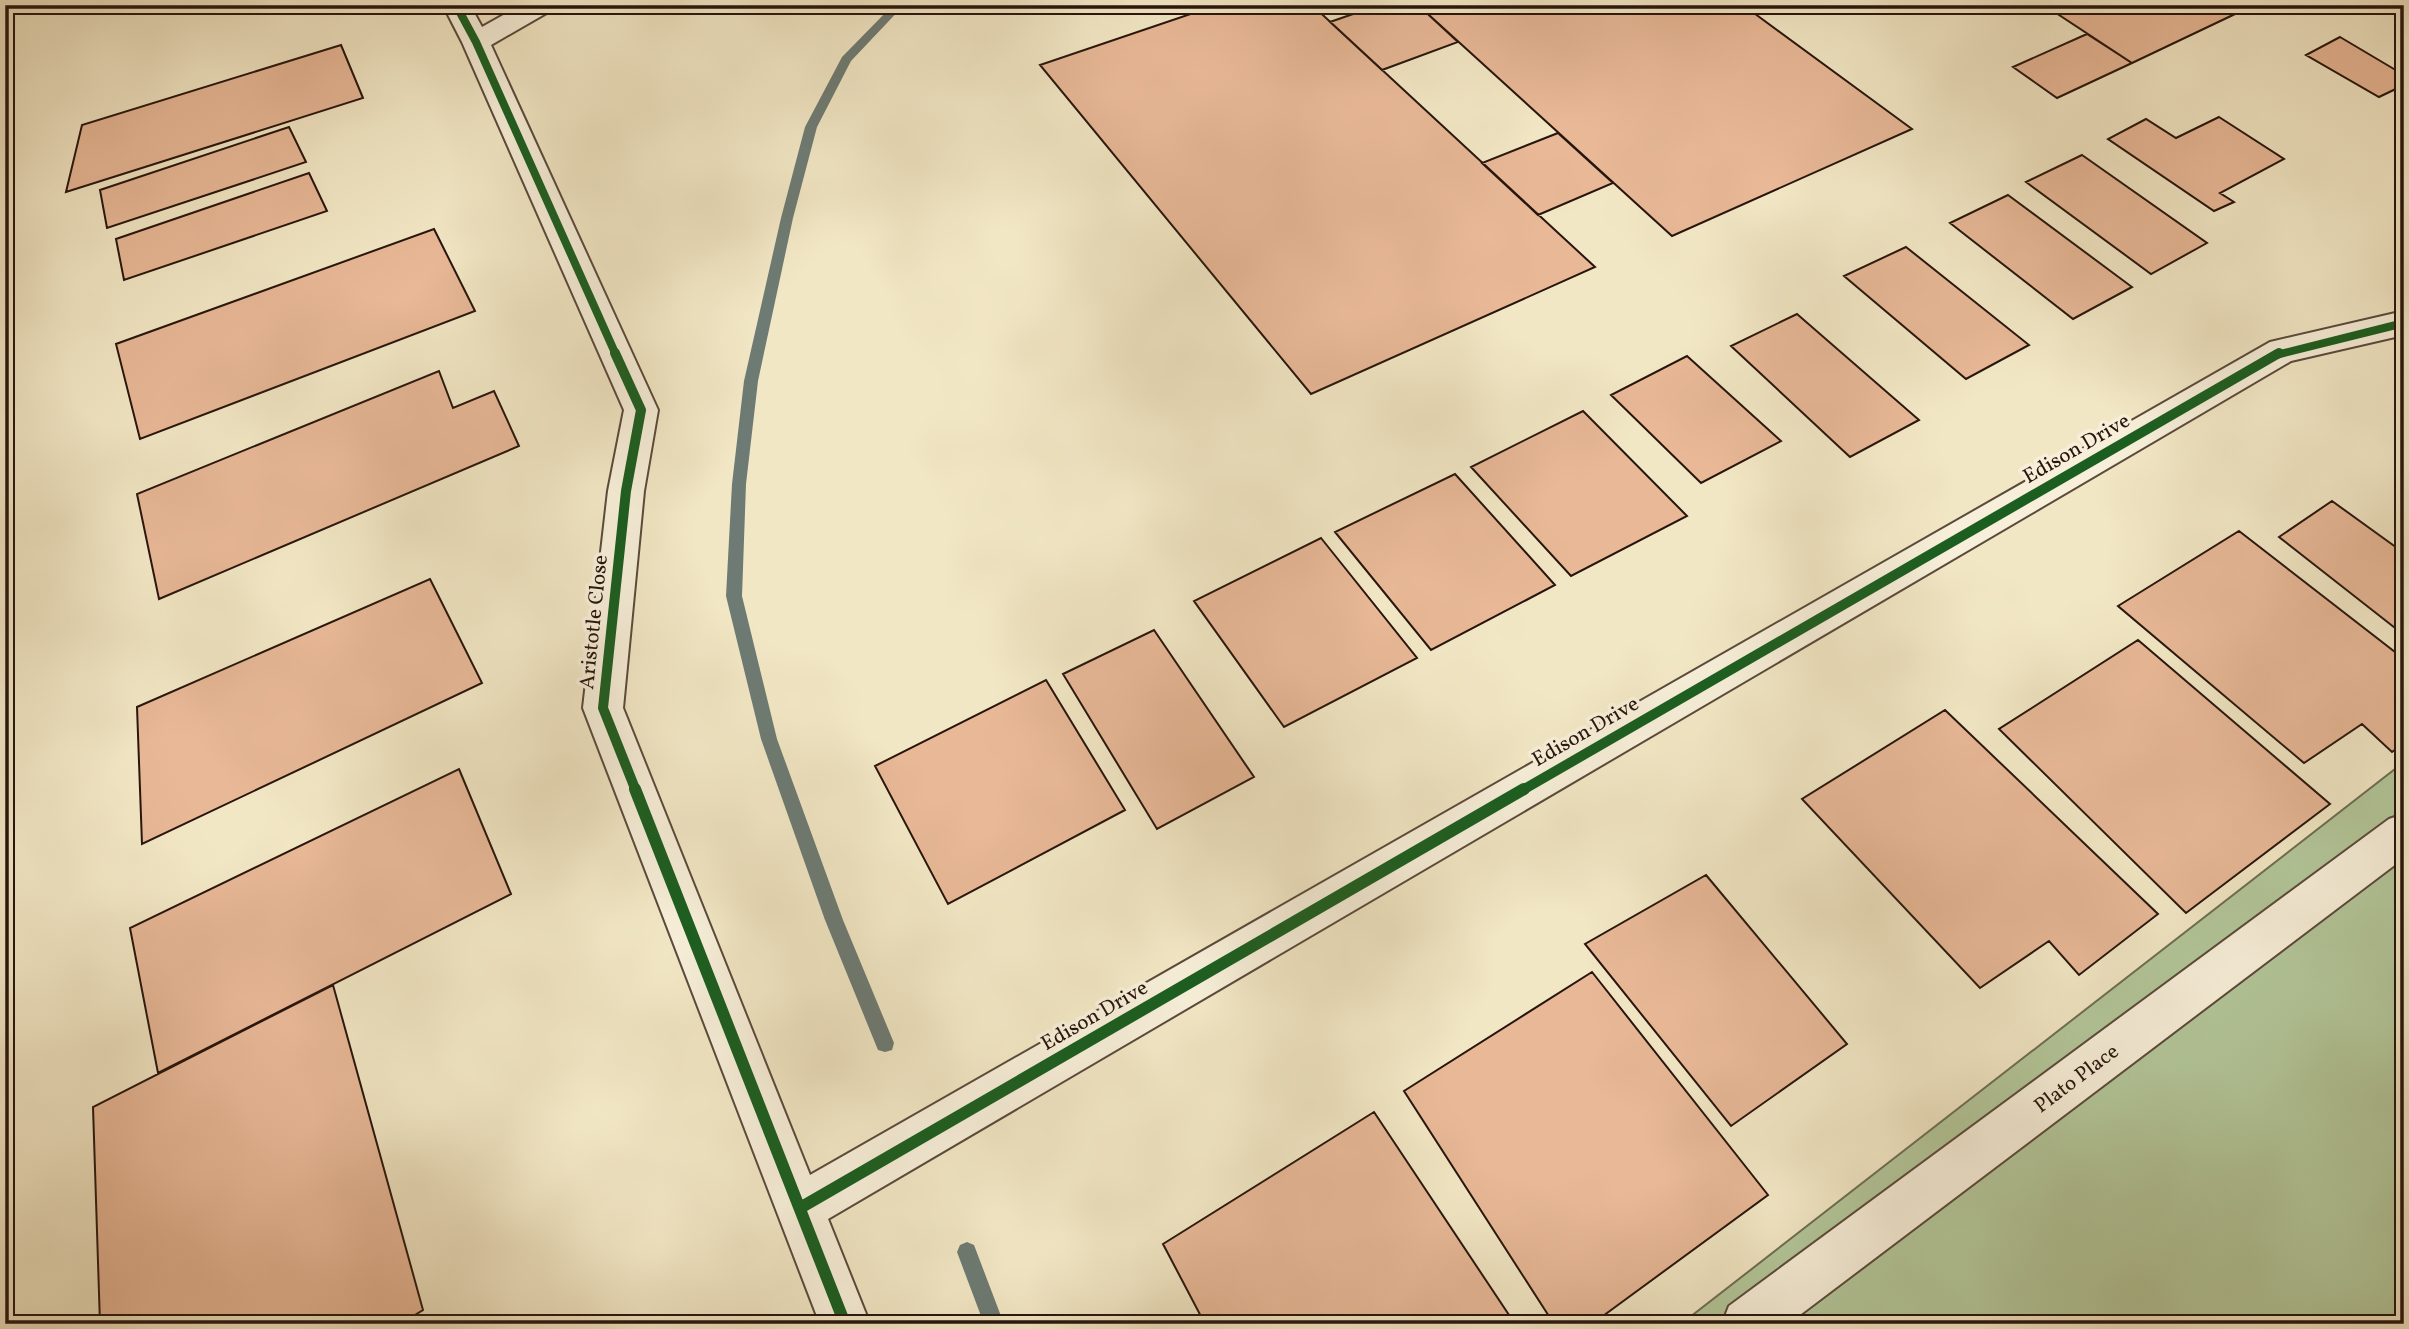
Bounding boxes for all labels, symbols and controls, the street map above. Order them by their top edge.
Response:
street label: Edison Drive [2018,407,2136,492]
street label: Aristotle Close [573,553,616,691]
street label: Edison Drive [1527,690,1645,775]
street label: Edison Drive [1036,974,1154,1059]
street label: Plato Place [2028,1038,2125,1121]

